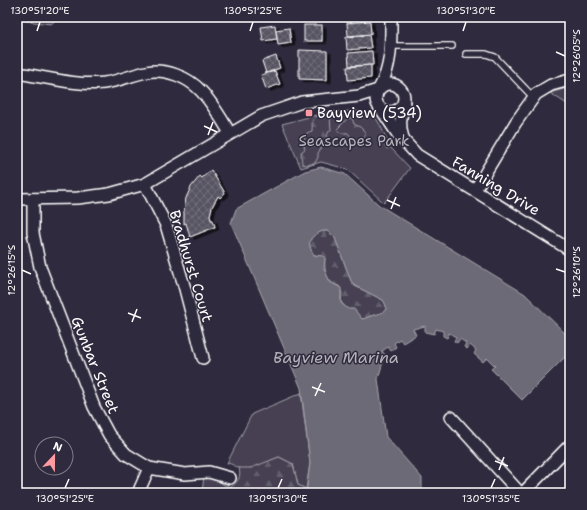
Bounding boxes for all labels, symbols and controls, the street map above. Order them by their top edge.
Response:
text: 130°51'20"E [11,4,69,17]
text: 130°51'25"E [224,4,282,17]
text: 130°51'30"E [436,4,496,17]
text: 12°26'05"S [570,29,583,83]
place label: Bayview (534) [317,103,422,123]
marker: Bayview (534) [304,108,314,118]
park label: Seascapes Park [298,131,410,151]
street label: Fanning Drive [448,152,544,220]
street label: Bradhurst Court [164,208,218,324]
text: 12°26'15"S [5,244,18,295]
text: 12°26'10"S [570,246,583,298]
street label: Gunbar Street [66,313,124,417]
water label: Bayview Marina [273,347,399,368]
north arrow [34,436,74,476]
text: N [51,439,65,456]
text: 130°51'25"E [36,492,94,505]
text: 130°51'30"E [248,492,308,505]
text: 130°51'35"E [462,492,520,505]

